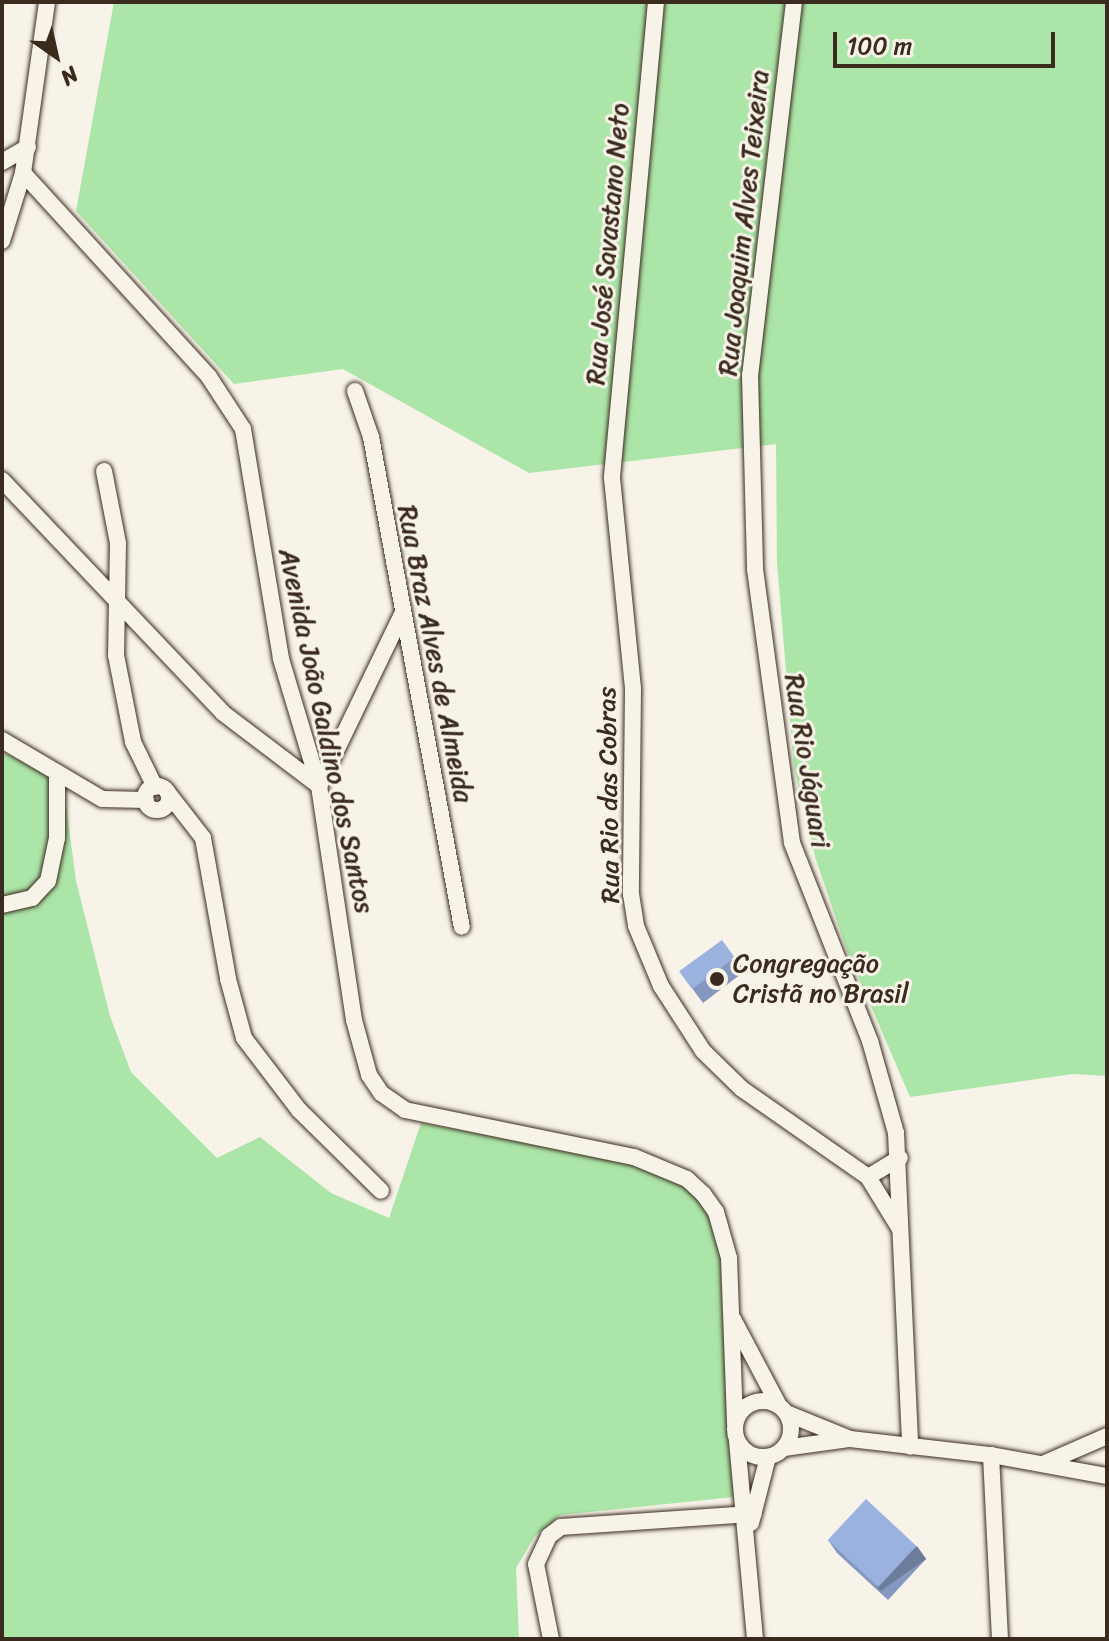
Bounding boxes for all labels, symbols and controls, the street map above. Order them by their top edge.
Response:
north arrow [16,16,96,96]
scale bar [837,16,1059,66]
text: 100 m [847,25,912,67]
text: N [52,56,87,97]
street label: Rua Joaquim Alves Teixeira [713,70,775,376]
street label: Rua José Savastano Neto [580,100,636,388]
street label: Rua Braz Alves de Almeida [391,503,479,805]
street label: Avenida João Galdino dos Santos [272,546,380,916]
street label: Rua Rio Jáguari [778,672,836,850]
street label: Rua Rio das Cobras [592,687,626,903]
place label: Congregação Cristã no Brasil [733,948,910,1010]
marker: Congregação Cristã no Brasil [708,970,726,988]

